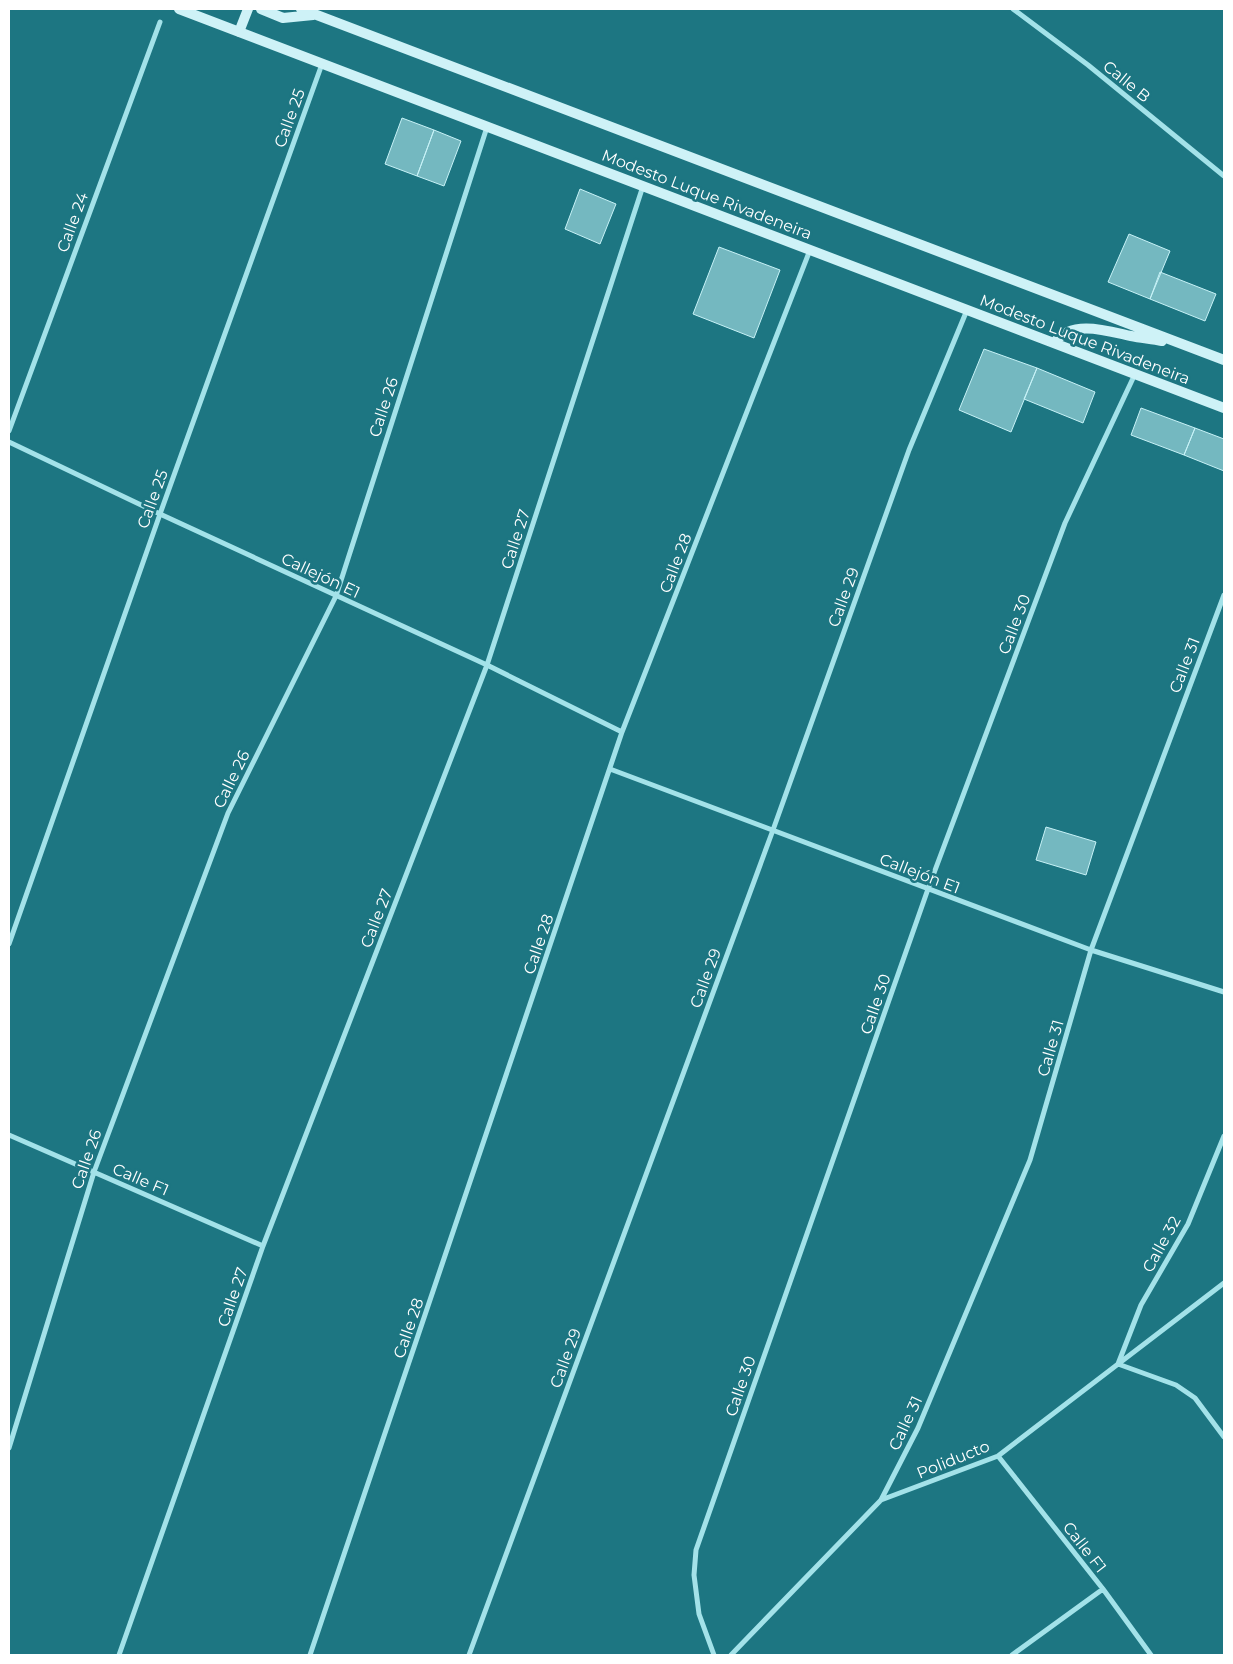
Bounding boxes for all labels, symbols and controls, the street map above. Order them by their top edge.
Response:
street label: Calle B [1099,57,1154,106]
street label: Calle 25 [270,86,309,150]
street label: Modesto Luque Rivadeneira [599,146,815,243]
street label: Calle 24 [53,189,92,255]
street label: Modesto Luque Rivadeneira [977,291,1193,388]
street label: Calle 26 [365,375,402,440]
street label: Calle 25 [133,467,172,531]
street label: Calle 27 [497,507,534,571]
street label: Calle 28 [655,531,696,596]
street label: Callejón E1 [278,549,363,602]
street label: Calle 29 [824,565,863,630]
street label: Calle 30 [994,591,1035,657]
street label: Calle 31 [1165,635,1204,696]
street label: Calle 26 [209,747,254,811]
street label: Callejón E1 [877,849,963,898]
street label: Calle 27 [357,886,396,950]
street label: Calle 28 [519,912,558,977]
street label: Calle 29 [686,946,725,1011]
street label: Calle 30 [856,971,895,1037]
street label: Calle 31 [1033,1018,1068,1079]
street label: Calle 26 [67,1127,106,1192]
street label: Calle F1 [110,1159,172,1200]
street label: Calle 32 [1138,1213,1185,1276]
street label: Calle 27 [213,1265,251,1329]
street label: Calle 28 [389,1296,428,1361]
street label: Calle 29 [546,1326,585,1391]
street label: Calle 30 [721,1353,760,1419]
street label: Calle 31 [885,1393,926,1453]
street label: Poliducto [914,1436,992,1483]
street label: Calle F1 [1059,1518,1110,1577]

